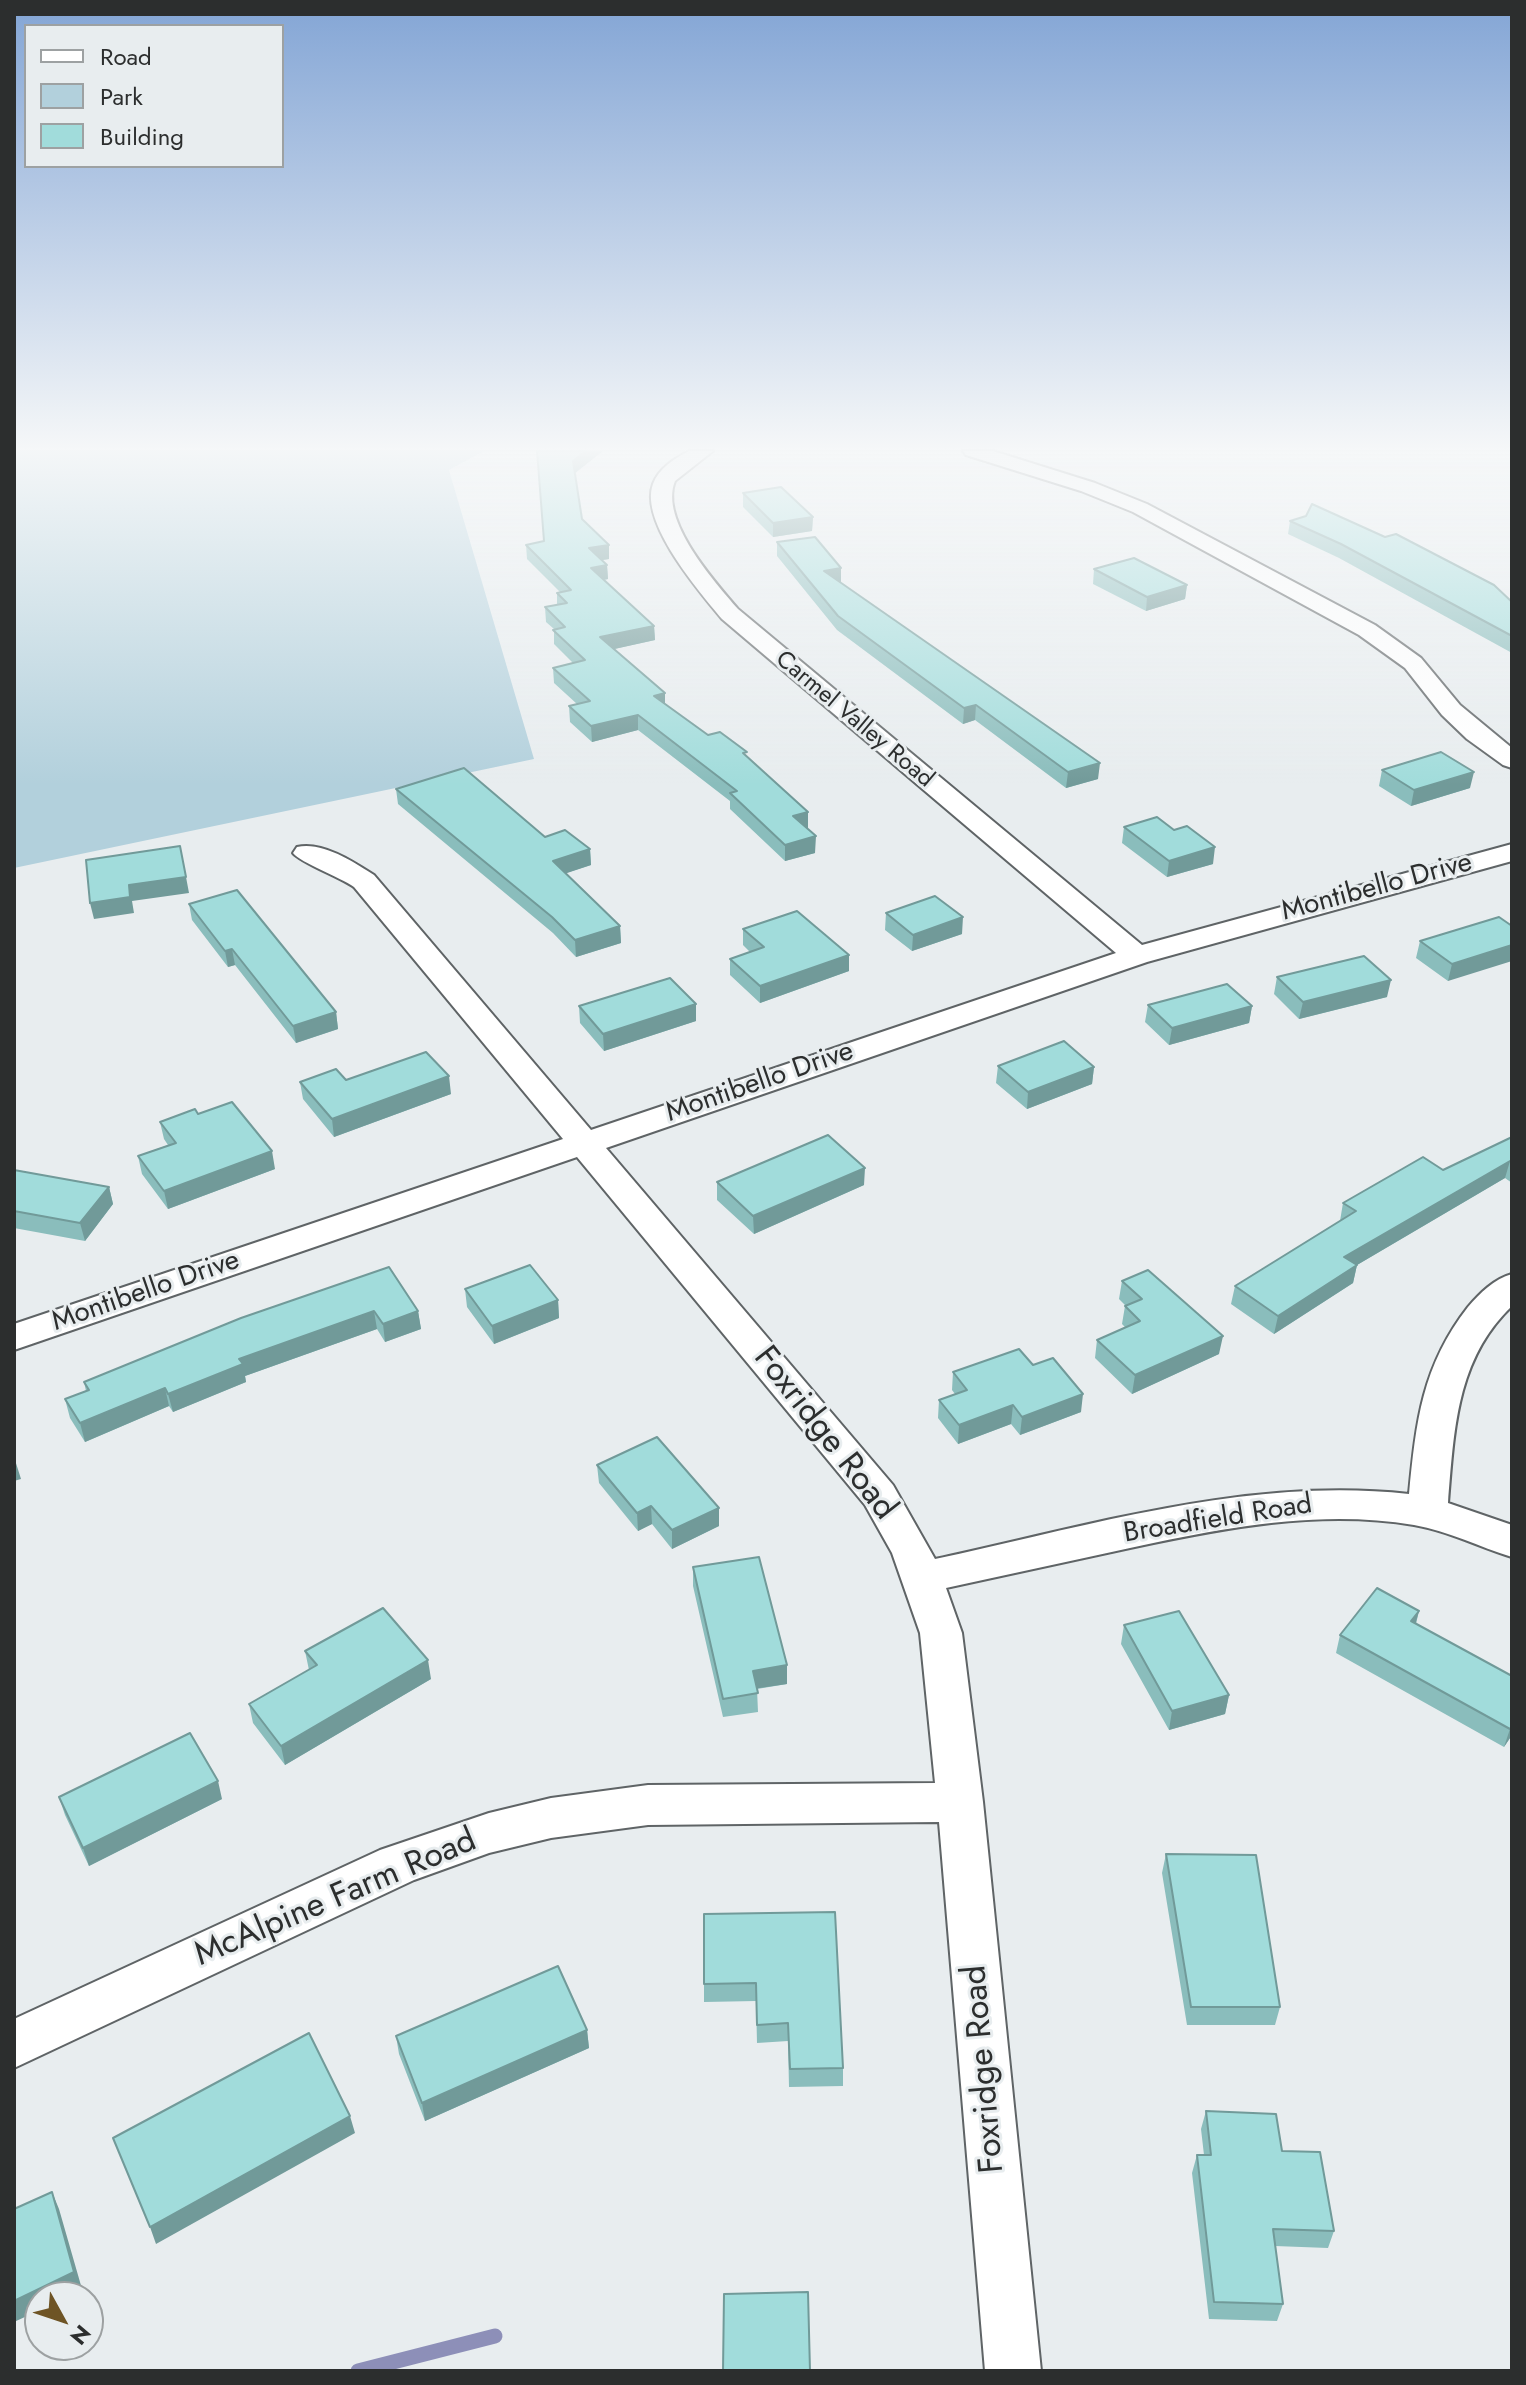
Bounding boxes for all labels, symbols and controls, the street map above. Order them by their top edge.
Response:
legend [24,24,284,168]
text: Road [100,39,152,74]
text: Park [100,79,143,114]
text: Building [100,119,184,154]
street label: Carmel Valley Road [769,645,939,795]
street label: Montibello Drive [1278,846,1476,930]
street label: Montibello Drive [662,1035,858,1131]
street label: Montibello Drive [48,1244,244,1340]
street label: Foxridge Road [744,1339,904,1529]
street label: Broadfield Road [1121,1489,1315,1551]
street label: McAlpine Farm Road [189,1821,483,1977]
street label: Foxridge Road [956,1963,1014,2175]
north arrow [24,2281,104,2361]
text: N [63,2318,99,2352]

